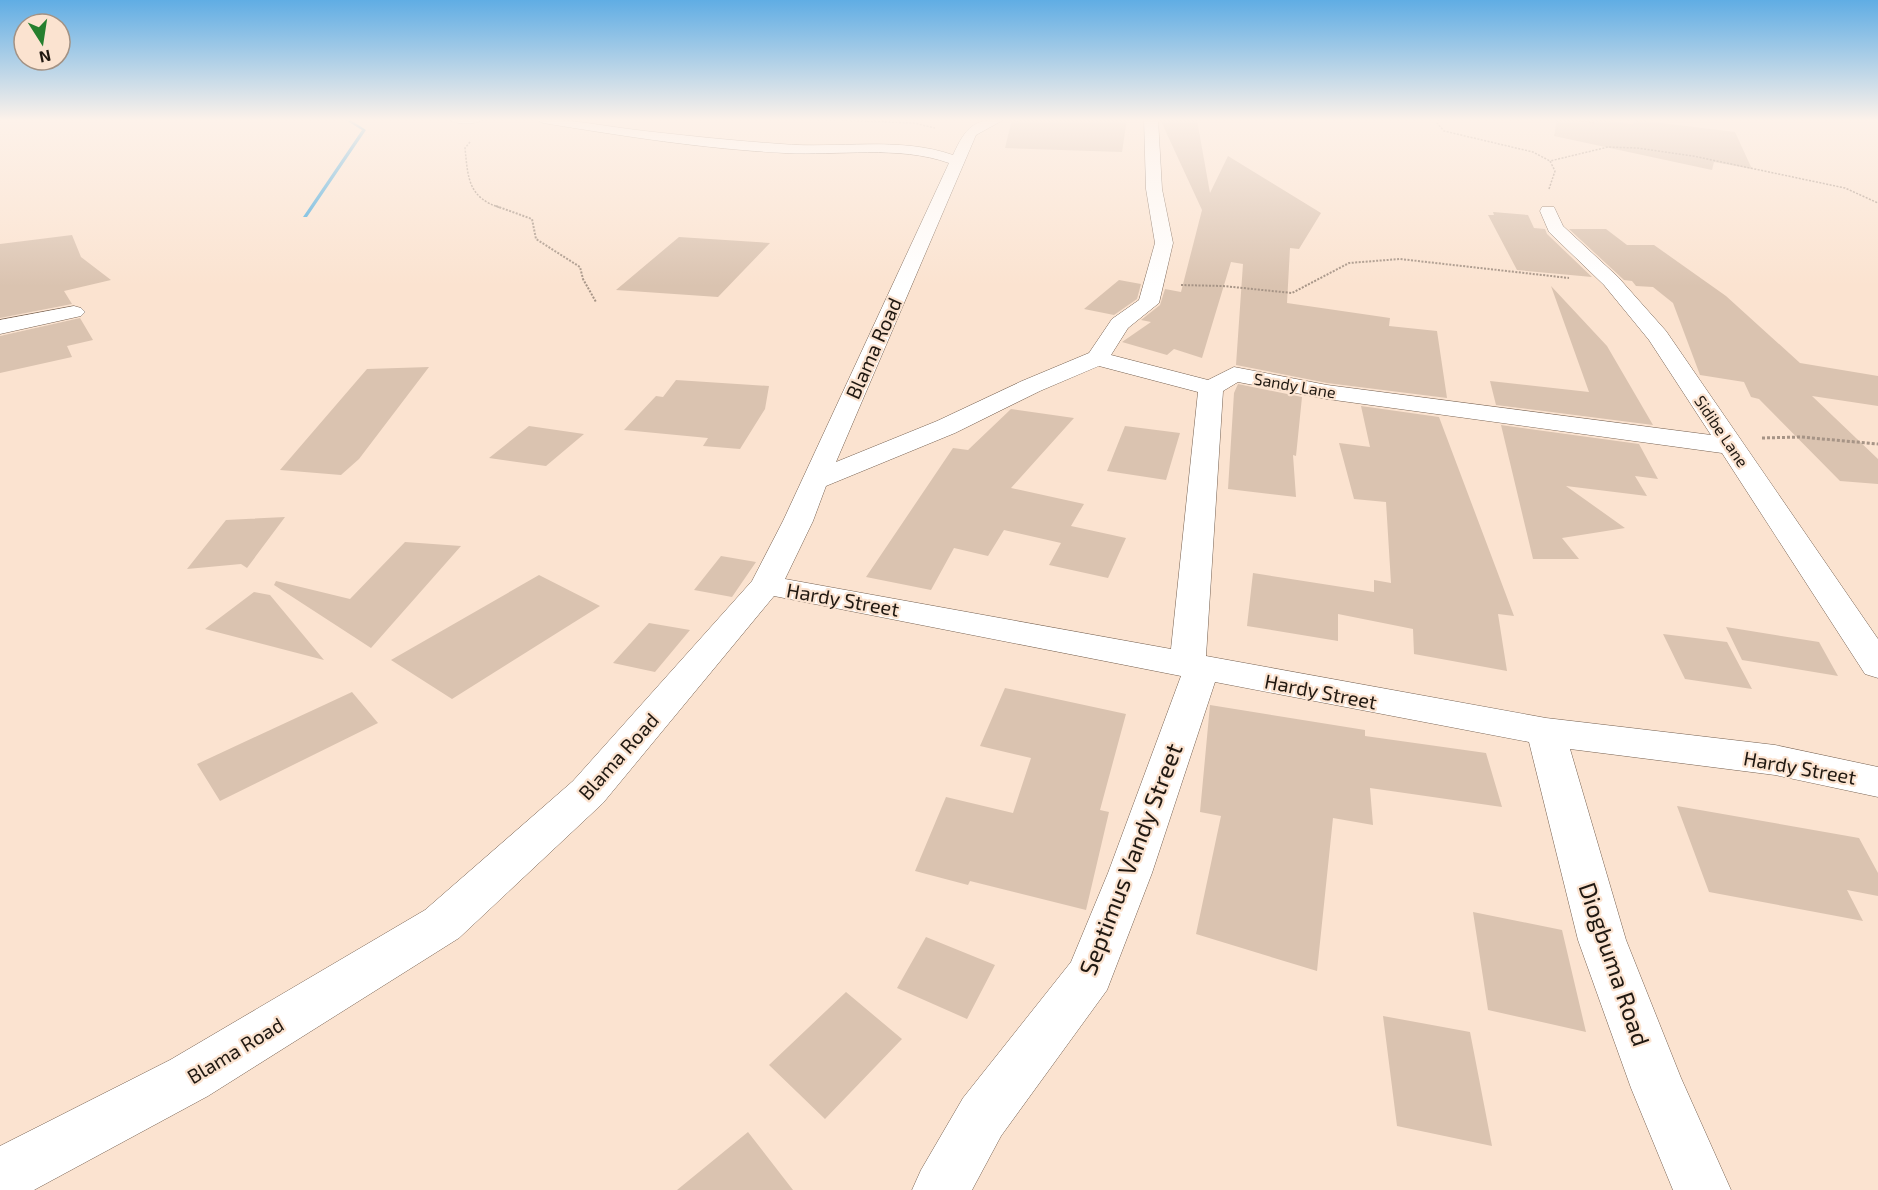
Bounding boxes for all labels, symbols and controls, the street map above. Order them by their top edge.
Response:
north arrow [12,12,72,72]
text: N [38,47,53,68]
street label: Blama Road [840,294,906,402]
street label: Sandy Lane [1253,368,1337,402]
street label: Sidibe Lane [1691,392,1753,470]
street label: Hardy Street [785,577,901,621]
street label: Hardy Street [1263,668,1380,714]
street label: Blama Road [573,708,663,804]
street label: Septimus Vandy Street [1072,739,1188,979]
street label: Hardy Street [1742,745,1858,789]
street label: Diogbuma Road [1573,878,1657,1050]
street label: Blama Road [182,1012,288,1088]

